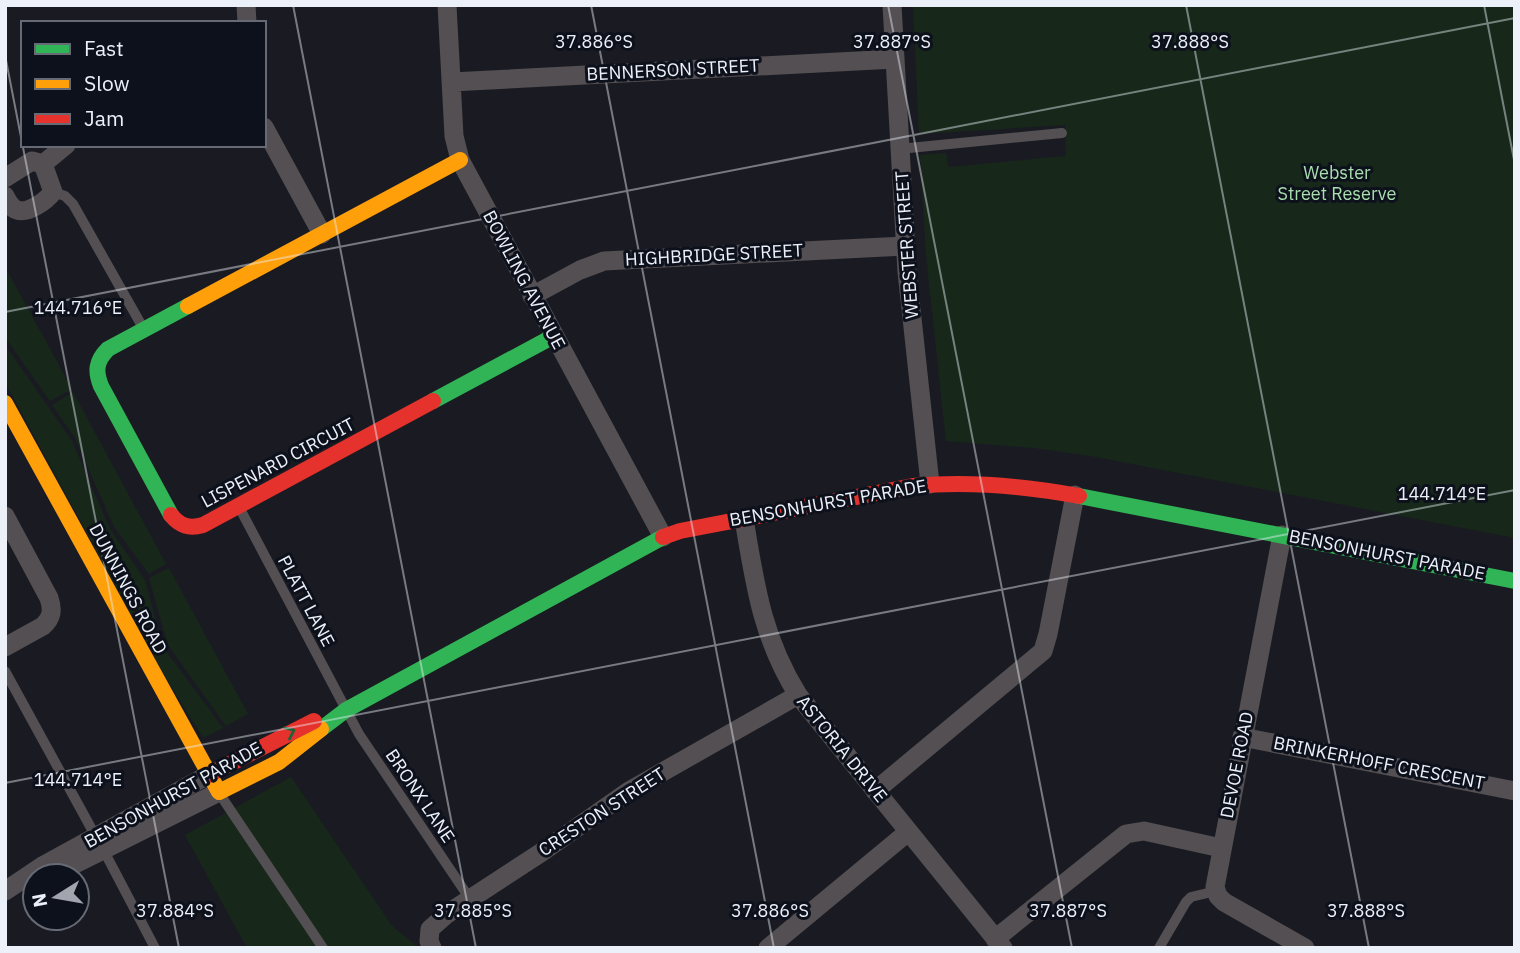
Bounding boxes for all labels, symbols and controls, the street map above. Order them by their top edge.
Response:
legend [21,21,266,147]
text: 37.886°S [555,30,633,53]
text: 37.887°S [853,30,931,53]
text: 37.888°S [1151,30,1229,53]
text: Fast [84,34,124,62]
street label: BENNERSON STREET [586,53,760,86]
text: Slow [84,69,130,97]
text: Jam [84,104,124,132]
park label: Webster Street Reserve [1278,161,1397,205]
street label: WEBSTER STREET [890,170,923,320]
street label: BOWLING AVENUE [478,206,571,353]
street label: HIGHBRIDGE STREET [624,238,804,271]
text: 144.716°E [34,296,122,319]
street label: LISPENARD CIRCUIT [197,412,359,513]
street label: BENSONHURST PARADE [728,474,928,531]
text: 144.714°E [1398,482,1486,505]
street label: DUNNINGS ROAD [84,520,172,658]
street label: BENSONHURST PARADE [1287,524,1487,585]
street label: PLATT LANE [273,551,340,650]
street label: ASTORIA DRIVE [792,690,893,807]
street label: DEVOE ROAD [1215,710,1258,820]
one-way arrow [282,726,295,740]
street label: BRINKERHOFF CRESCENT [1271,731,1487,794]
street label: BENSONHURST PARADE [80,736,266,853]
street label: BRONX LANE [381,745,460,847]
street label: CRESTON STREET [534,762,669,861]
text: 144.714°E [34,768,122,791]
north arrow [21,862,91,932]
text: N [26,891,52,909]
text: 37.884°S [136,899,214,922]
text: 37.885°S [434,899,512,922]
text: 37.886°S [731,899,809,922]
text: 37.887°S [1029,899,1107,922]
text: 37.888°S [1327,899,1405,922]

